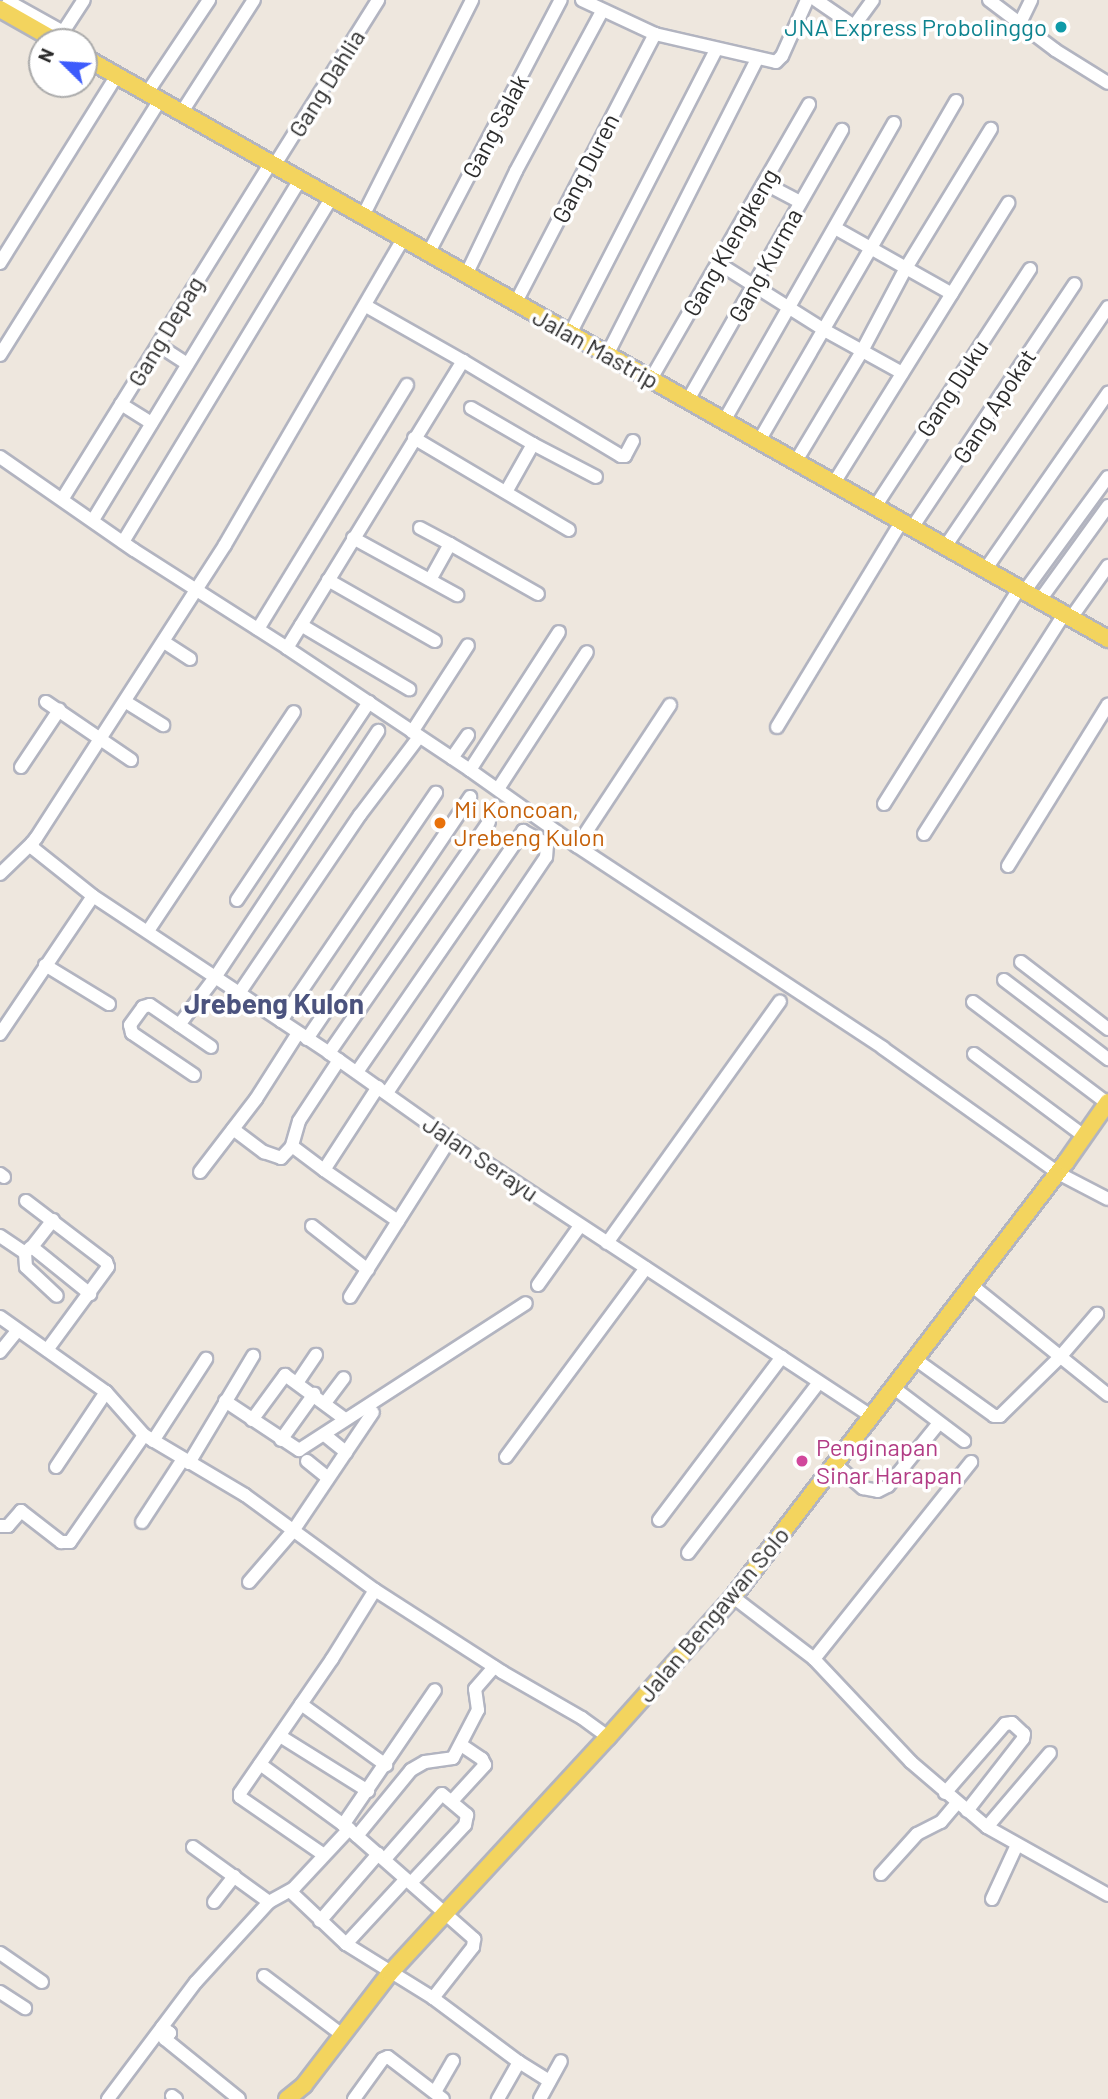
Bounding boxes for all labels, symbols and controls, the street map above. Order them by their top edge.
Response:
place label: JNA Express Probolinggo [784,13,1047,41]
marker: JNA Express Probolinggo [1053,19,1069,35]
street label: Gang Dahlia [282,24,370,142]
north arrow [28,28,98,98]
text: N [32,45,58,66]
street label: Gang Salak [456,69,534,183]
street label: Gang Duren [545,108,625,228]
street label: Gang Klengkeng [676,163,784,321]
street label: Gang Kurma [722,203,808,327]
street label: Gang Depag [121,271,209,391]
street label: Jalan Mastrip [528,302,664,394]
street label: Gang Duku [910,334,994,442]
street label: Gang Apokat [946,343,1042,469]
place label: Mi Koncoan, Jrebeng Kulon [454,795,605,851]
marker: Mi Koncoan, Jrebeng Kulon [432,815,448,831]
district label: Jrebeng Kulon [184,986,364,1020]
street label: Jalan Serayu [418,1109,544,1207]
place label: Penginapan Sinar Harapan [816,1433,962,1489]
marker: Penginapan Sinar Harapan [794,1453,810,1469]
street label: Jalan Bengawan Solo [631,1520,795,1708]

